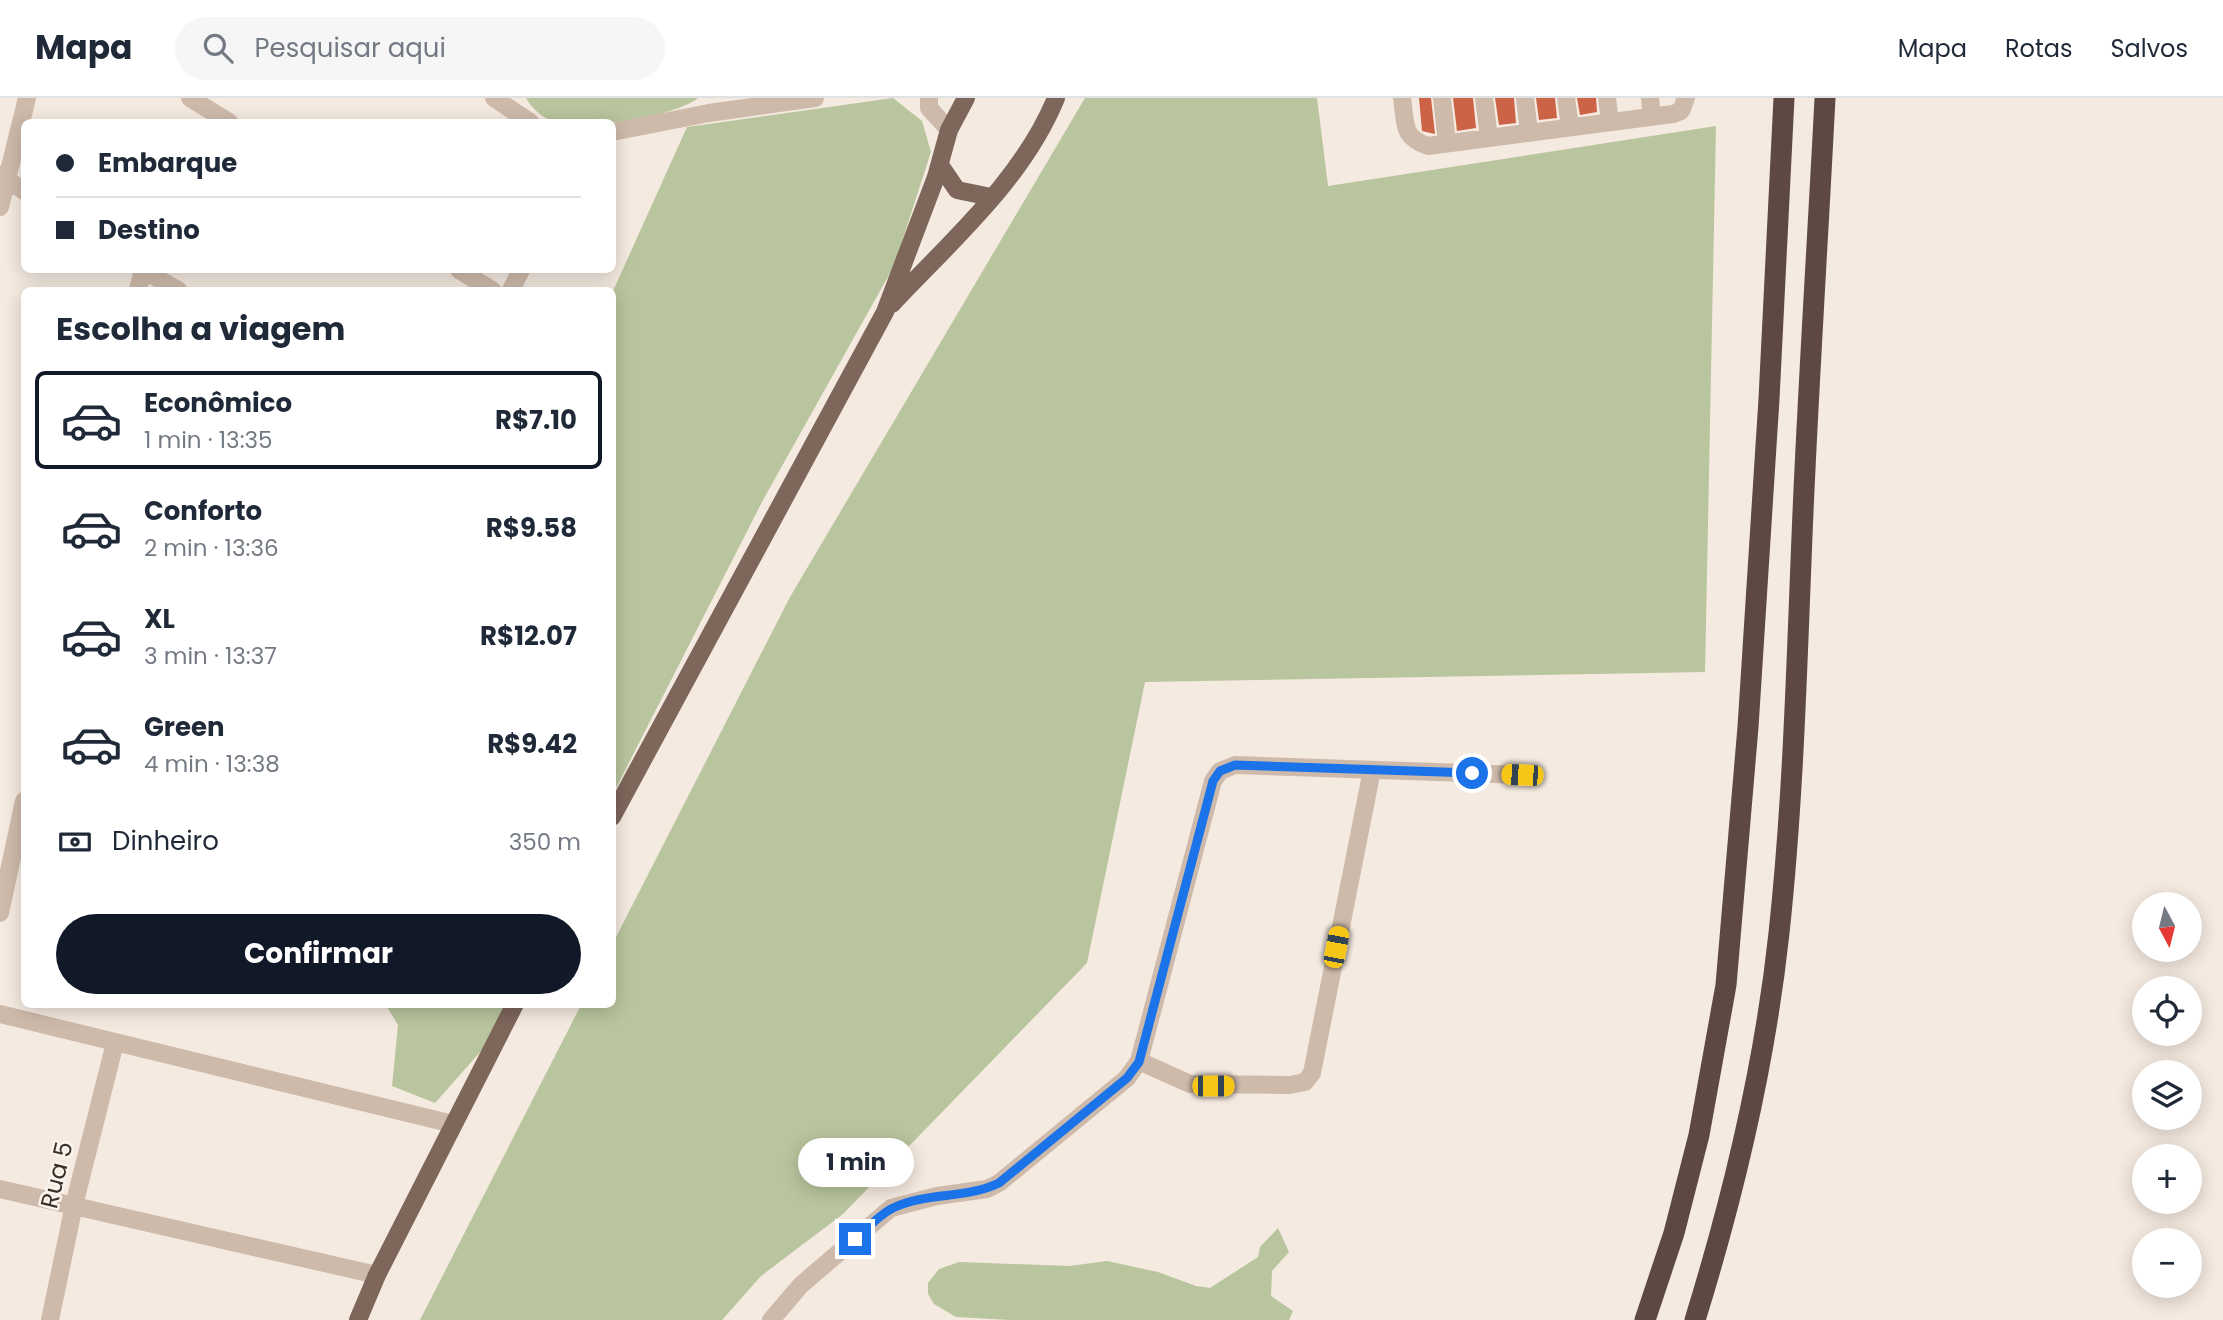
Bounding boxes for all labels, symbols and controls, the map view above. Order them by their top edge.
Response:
search box [175,17,665,80]
text: Mapa [35,24,133,71]
icon: search [199,29,237,67]
text: Pesquisar aqui [255,30,446,66]
text: Mapa [1898,32,1967,65]
text: Rotas [2005,32,2072,65]
text: Salvos [2110,32,2188,65]
text: Embarque [98,145,237,181]
text: Destino [98,212,200,248]
text: Escolha a viagem [56,306,345,351]
text: Econômico [144,385,292,421]
icon: car [60,389,123,452]
text: R$7.10 [495,402,577,438]
text: 1 min · 13:35 [144,424,273,456]
text: Conforto [144,493,262,529]
icon: car [60,497,123,560]
text: R$9.58 [486,510,577,546]
text: 2 min · 13:36 [144,532,279,564]
text: XL [144,601,175,637]
icon: car [60,605,123,668]
text: R$12.07 [480,618,577,654]
text: 3 min · 13:37 [144,640,277,672]
text: Green [144,709,225,745]
icon: car [60,713,123,776]
text: R$9.42 [487,726,577,762]
text: 4 min · 13:38 [144,748,280,780]
route start [1456,757,1488,789]
car [1501,764,1544,786]
icon: cash [56,823,94,861]
text: Dinheiro [112,823,219,859]
text: 350 m [509,826,581,858]
north arrow [2132,892,2202,962]
map controls [2132,892,2202,1298]
button: Confirmar [56,914,581,994]
car [1322,924,1351,970]
button: locate [2132,976,2202,1046]
button: layers [2132,1060,2202,1130]
car [1193,1076,1235,1097]
street label: Rua 5 [32,1138,81,1212]
callout: 1 min [797,1138,913,1186]
button: + [2132,1144,2202,1214]
text: 1 min [826,1146,886,1178]
route end [839,1223,871,1255]
button: − [2132,1228,2202,1298]

